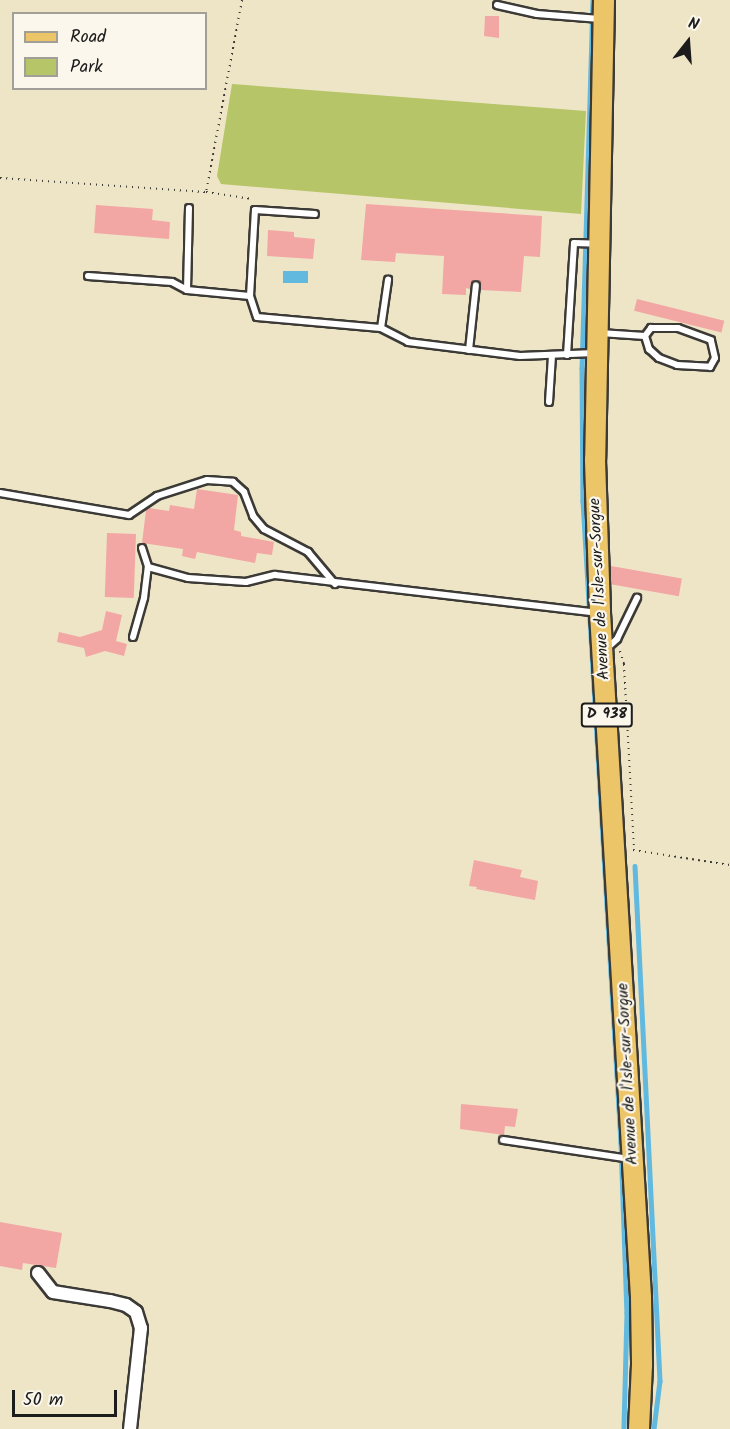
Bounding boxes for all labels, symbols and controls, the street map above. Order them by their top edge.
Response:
text: N [685,11,702,38]
legend [12,12,207,90]
north arrow [658,12,718,72]
text: Road [70,23,106,52]
text: Park [70,53,103,82]
street label: Avenue de l'Isle-sur-Sorgue [586,497,614,681]
road number: D 938 [580,703,634,727]
street label: Avenue de l'Isle-sur-Sorgue [614,982,642,1166]
scale bar [15,1378,120,1416]
text: 50 m [23,1386,63,1415]

